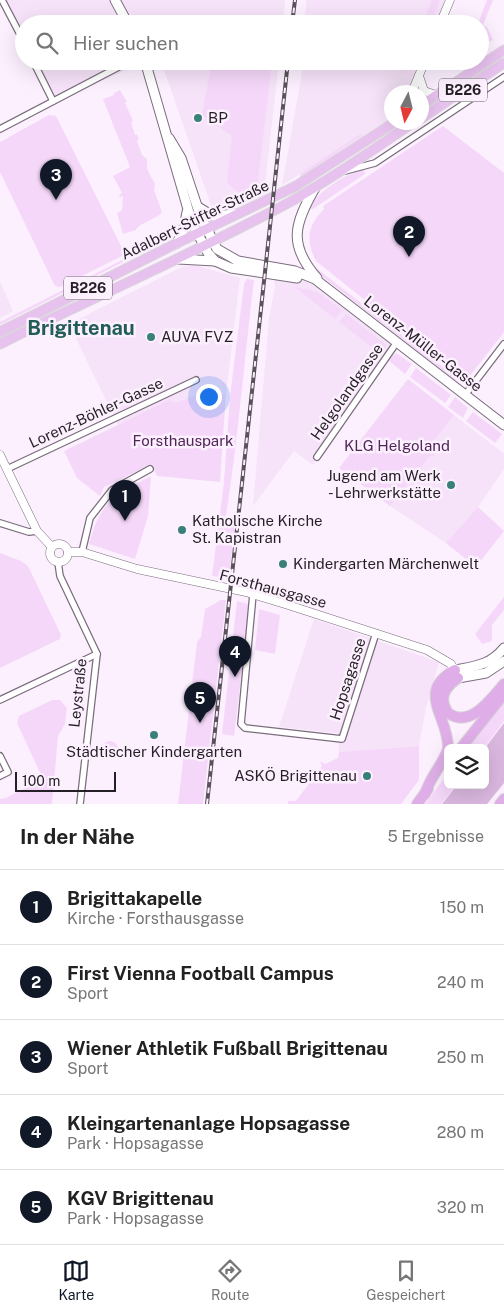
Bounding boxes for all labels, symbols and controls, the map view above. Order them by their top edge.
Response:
search box [15,15,489,70]
icon: search [33,29,61,57]
text: Hier suchen [73,32,179,54]
road number: B226 [439,78,487,102]
north arrow [384,85,429,130]
place label: BP [208,109,228,126]
marker: BP [192,112,204,124]
pin: 3 [40,159,72,200]
street label: Adalbert-Stifter-Straße [118,176,271,263]
pin: 2 [393,216,425,257]
road number: B226 [64,276,112,300]
street label: Lorenz-Müller-Gasse [361,292,486,395]
district label: Brigittenau [27,316,135,340]
place label: AUVA FVZ [161,328,233,345]
marker: AUVA FVZ [145,331,157,343]
street label: Helgolandgasse [307,340,386,443]
street label: Lorenz-Böhler-Gasse [26,374,165,451]
your location [196,384,222,410]
park label: Forsthauspark [133,432,233,449]
park label: KLG Helgoland [344,437,450,454]
place label: Jugend am Werk - Lehrwerkstätte [327,467,441,501]
marker: Jugend am Werk - Lehrwerkstätte [445,479,457,491]
pin: 1 [109,480,141,521]
place label: Katholische Kirche St. Kapistran [192,512,323,546]
marker: Katholische Kirche St. Kapistran [176,524,188,536]
place label: Kindergarten Märchenwelt [293,555,479,572]
marker: Kindergarten Märchenwelt [277,558,289,570]
street label: Forsthausgasse [218,566,329,611]
street label: Hopsagasse [326,635,369,722]
pin: 4 [219,636,251,677]
street label: Leystraße [65,658,90,728]
pin: 5 [184,682,216,723]
marker: Städtischer Kindergarten [148,729,160,741]
place label: Städtischer Kindergarten [66,743,242,760]
map controls [444,744,489,789]
button: layers [444,744,489,789]
place label: ASKÖ Brigittenau [234,766,357,784]
scale bar [15,769,116,792]
marker: ASKÖ Brigittenau [361,770,373,782]
text: 100 m [22,773,60,789]
text: In der Nähe [20,824,135,849]
text: 5 Ergebnisse [387,827,484,846]
text: Brigittakapelle [67,887,202,909]
text: 1 [33,898,39,917]
text: 150 m [440,898,484,917]
text: Kirche · Forsthausgasse [67,909,244,928]
text: First Vienna Football Campus [67,962,334,984]
text: 2 [31,973,41,992]
text: 240 m [437,973,484,992]
text: Sport [67,984,109,1003]
text: Wiener Athletik Fußball Brigittenau [67,1037,388,1059]
text: 3 [31,1048,41,1067]
text: 250 m [437,1048,484,1067]
text: Sport [67,1059,109,1078]
text: Kleingartenanlage Hopsagasse [67,1112,350,1134]
text: 4 [31,1123,41,1142]
text: 280 m [437,1123,484,1142]
text: Park · Hopsagasse [67,1134,204,1153]
text: KGV Brigittenau [67,1187,214,1209]
text: 5 [31,1198,41,1217]
text: 320 m [437,1198,484,1217]
text: Park · Hopsagasse [67,1209,204,1228]
tab: Karte [58,1257,94,1303]
tab: Route [211,1257,249,1303]
tab: Gespeichert [366,1257,446,1303]

